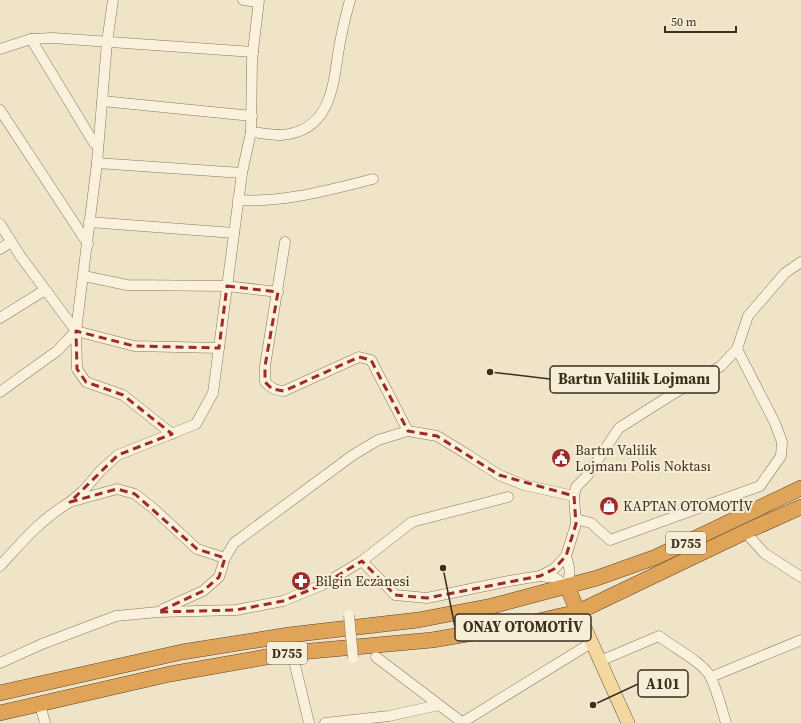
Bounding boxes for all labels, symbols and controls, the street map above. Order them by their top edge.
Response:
scale bar [665,8,736,34]
text: 50 m [671,14,697,30]
callout: Bartın Valilik Lojmanı [550,366,719,393]
text: Bartın Valilik Lojmanı [558,368,710,389]
place label: Bartın Valilik Lojmanı Polis Noktası [575,440,711,476]
public building icon: Bartın Valilik Lojmanı Polis Noktası [550,447,572,469]
shop icon: KAPTAN OTOMOTİV [598,495,620,517]
place label: KAPTAN OTOMOTİV [623,496,754,516]
road number: D755 [666,532,706,554]
pharmacy icon: Bilgin Eczanesi [290,570,312,592]
place label: Bilgin Eczanesi [315,571,410,591]
callout: ONAY OTOMOTİV [455,614,591,641]
text: ONAY OTOMOTİV [463,616,583,637]
road number: D755 [267,642,307,664]
callout: A101 [638,670,688,697]
text: A101 [646,673,680,694]

